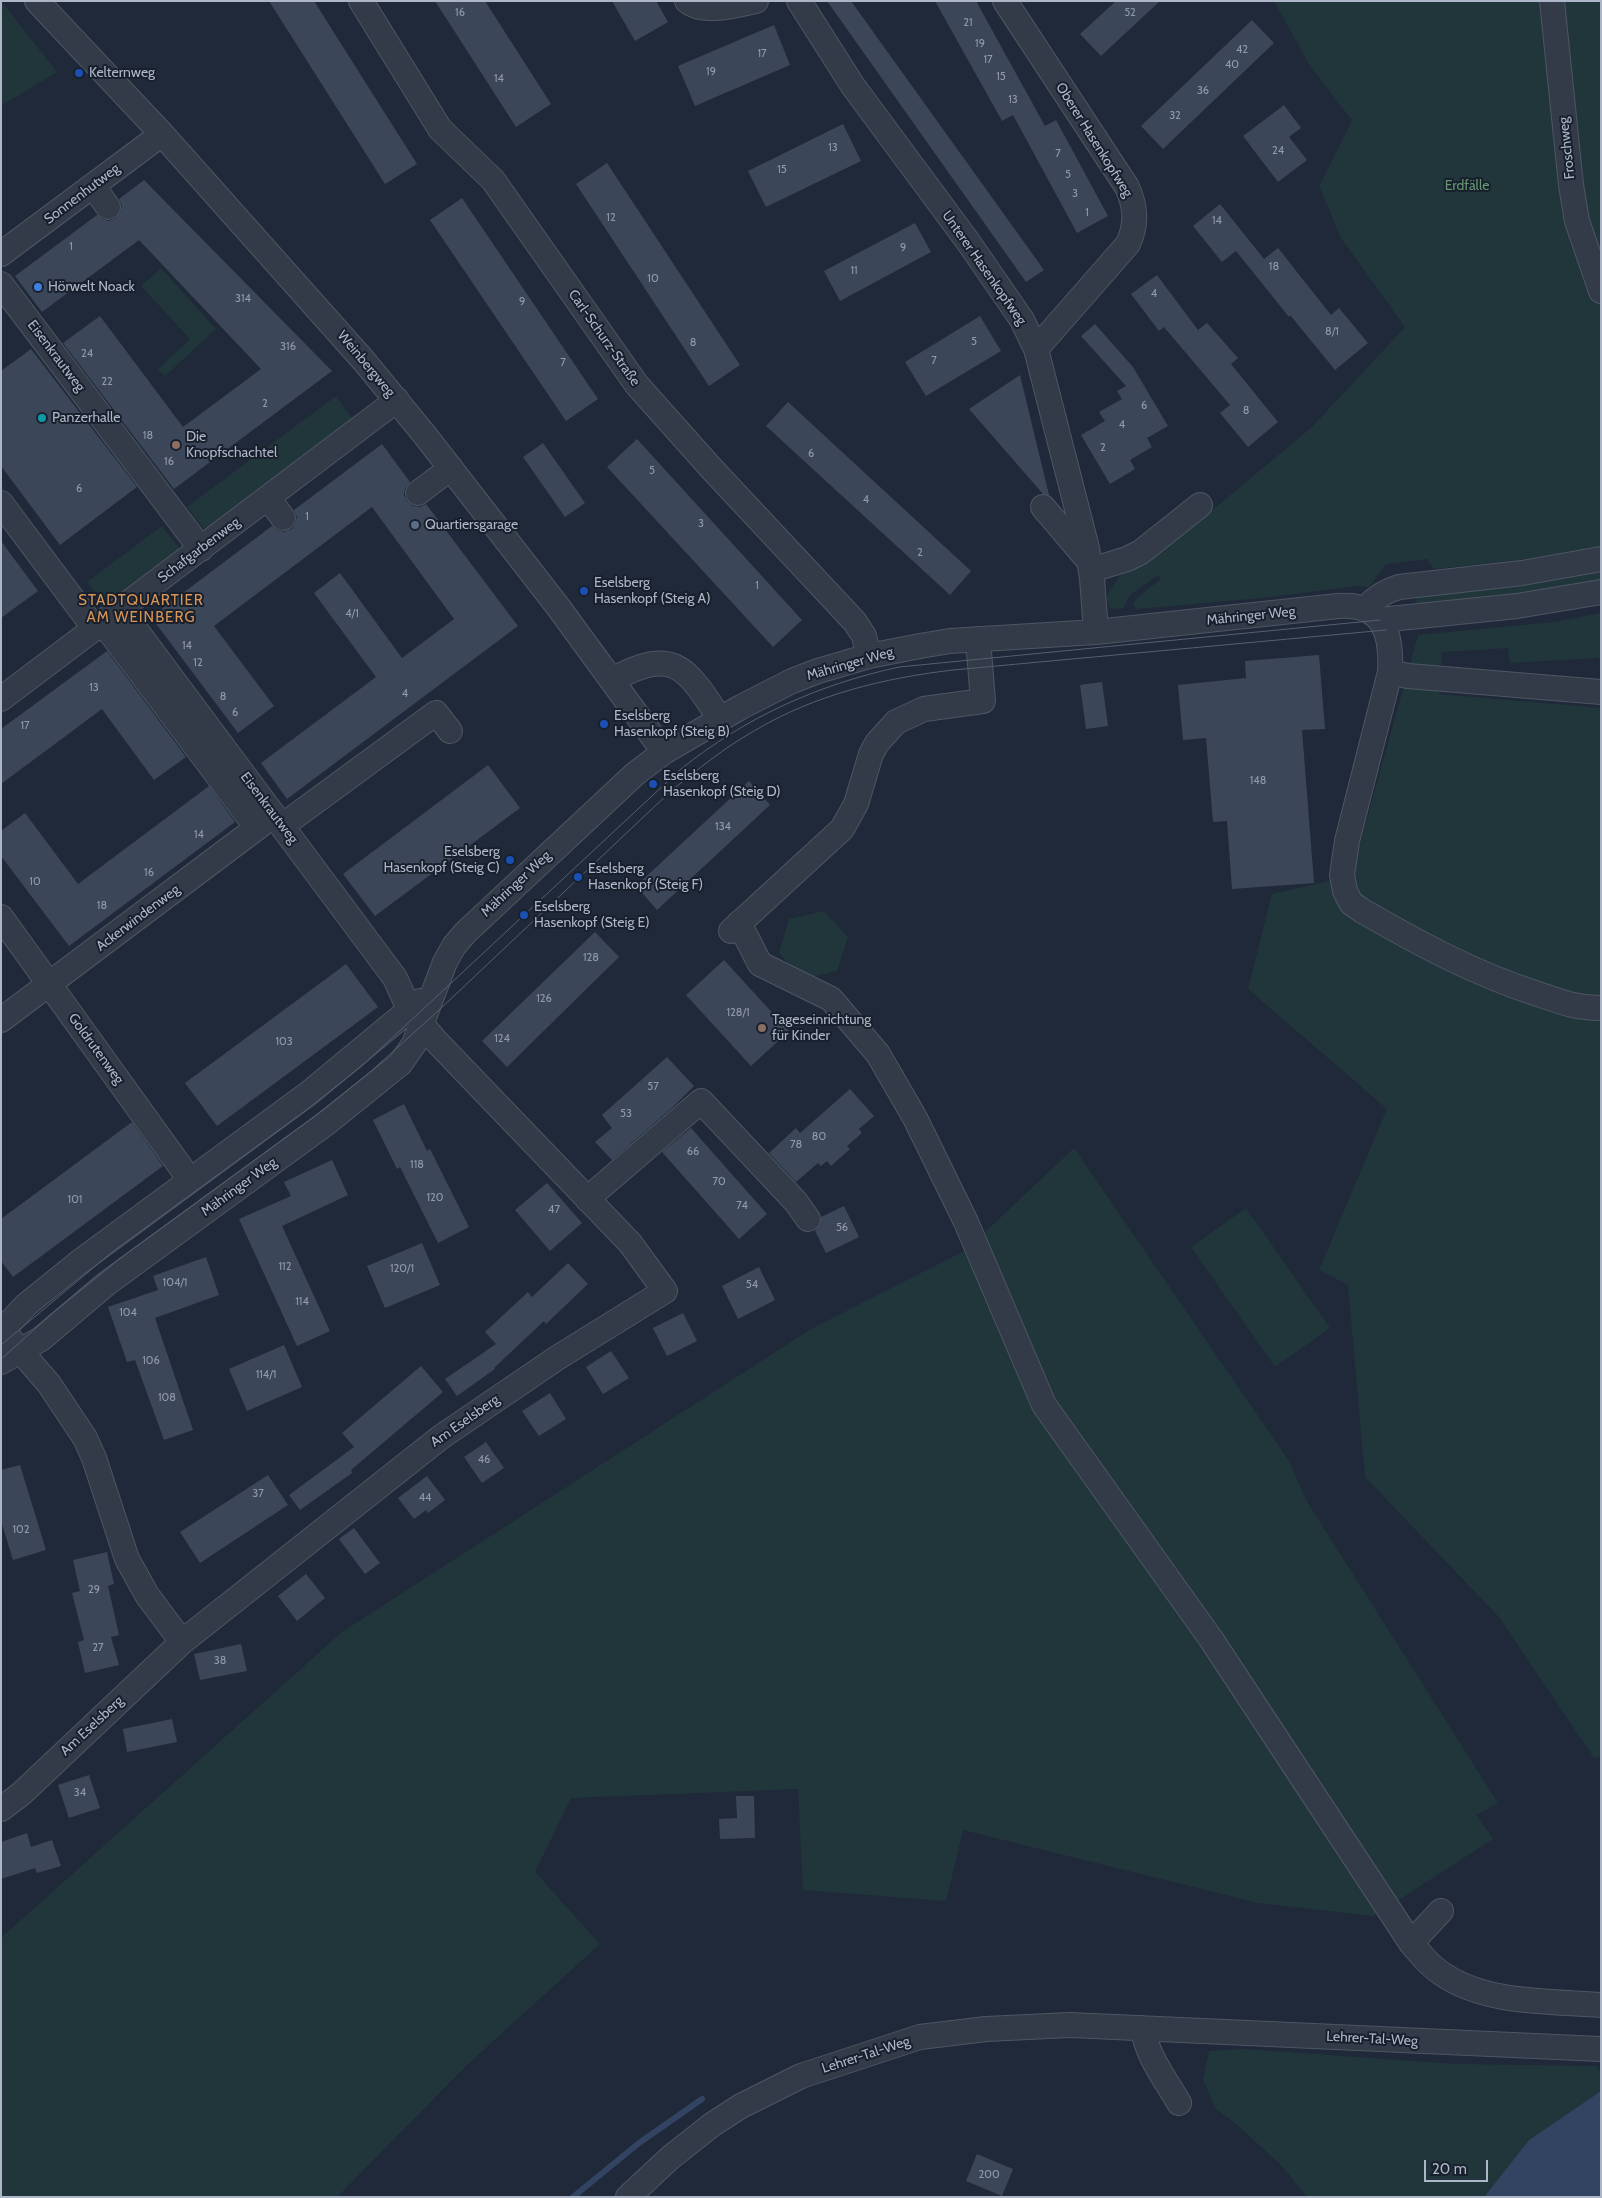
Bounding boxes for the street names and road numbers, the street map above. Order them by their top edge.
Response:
street label: Oberer Hasenkopfweg [1052,80,1136,200]
street label: Froschweg [1555,116,1579,180]
street label: Sonnenhutweg [41,160,123,228]
street label: Unterer Hasenkopfweg [938,208,1030,328]
street label: Carl-Schurz-Straße [565,287,643,389]
street label: Eisenkrautweg [24,317,88,395]
street label: Weinbergweg [333,328,399,400]
street label: Schafgarbenweg [155,514,243,586]
street label: Mähringer Weg [1206,603,1296,629]
street label: Mähringer Weg [805,644,895,684]
street label: Eisenkrautweg [237,769,301,847]
street label: Mähringer Weg [478,847,554,921]
street label: Ackerwindenweg [93,881,183,955]
street label: Goldrutenweg [65,1010,127,1088]
street label: Mähringer Weg [198,1154,280,1220]
street label: Am Eselsberg [427,1391,503,1451]
street label: Am Eselsberg [57,1693,127,1759]
street label: Lehrer-Tal-Weg [1326,2028,1418,2050]
street label: Lehrer-Tal-Weg [820,2033,912,2077]

